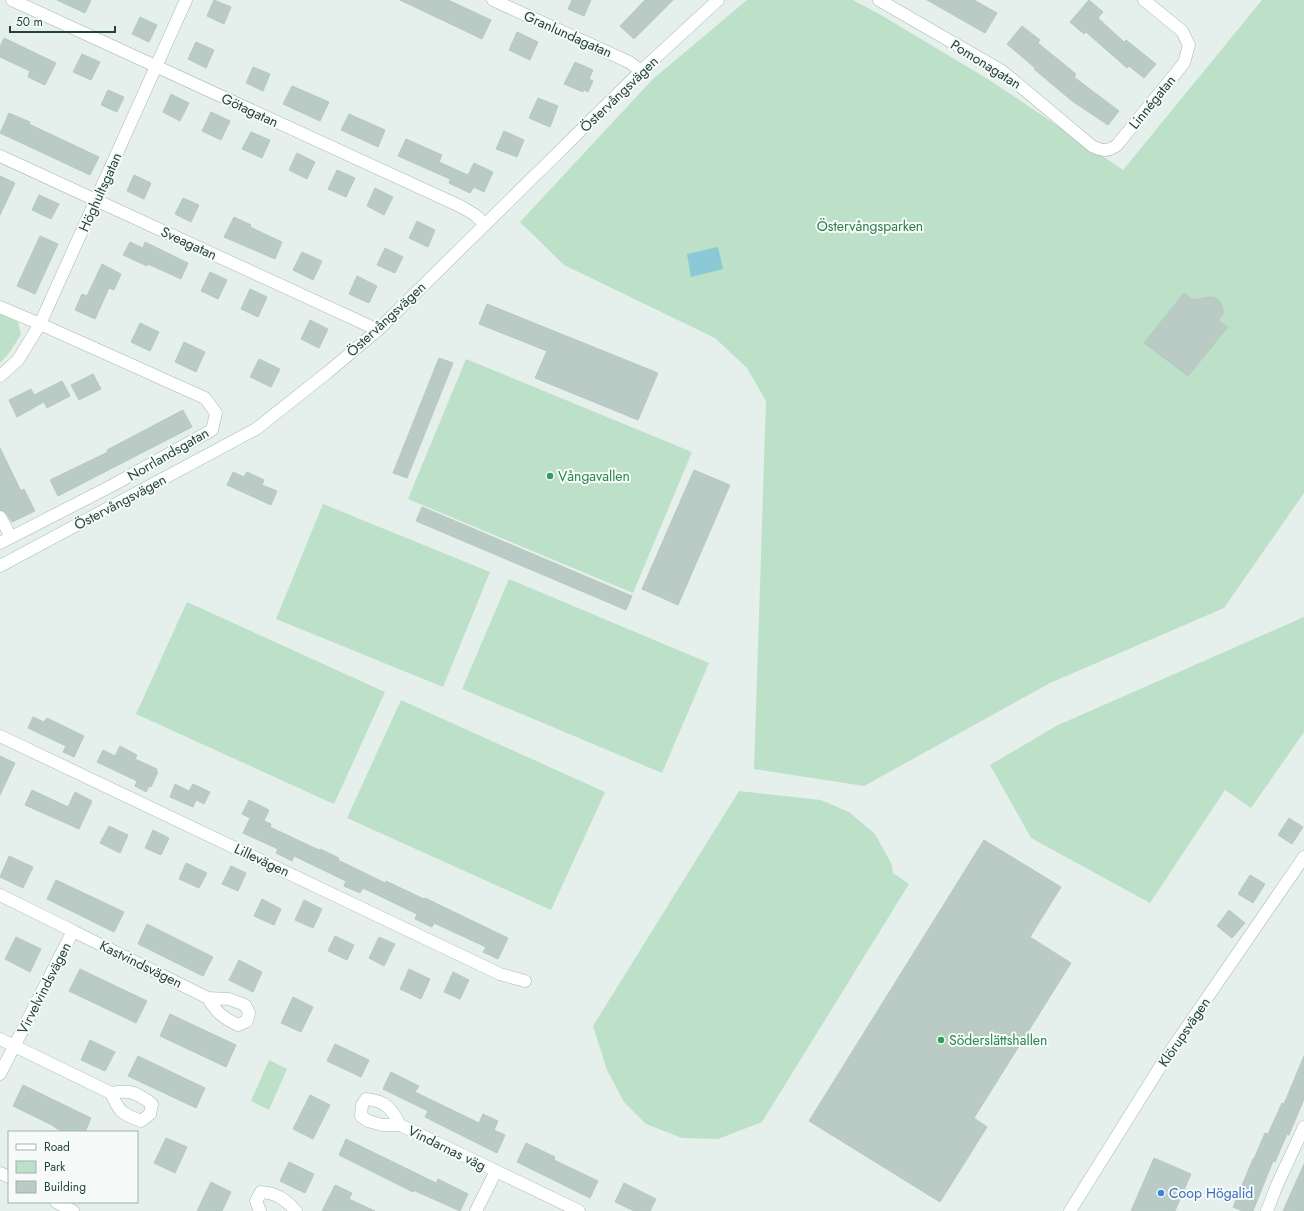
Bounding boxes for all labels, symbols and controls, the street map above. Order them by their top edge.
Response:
street label: Granlundagatan [521,6,615,62]
scale bar [10,8,115,34]
text: 50 m [16,13,43,31]
street label: Pomonagatan [947,34,1025,94]
street label: Östervångsvägen [575,51,663,137]
street label: Linnégatan [1124,71,1180,133]
street label: Götagatan [218,88,282,132]
street label: Höghultsgatan [74,149,126,235]
park label: Östervångsparken [817,216,923,236]
street label: Sveagatan [158,221,220,265]
street label: Östervångsvägen [342,277,430,361]
street label: Norrlandsgatan [124,423,212,485]
place label: Vångavallen [558,466,630,486]
street label: Östervångsvägen [70,469,170,535]
marker: Vångavallen [545,471,555,481]
street label: Lillevägen [231,838,293,882]
street label: Kastvindsvägen [96,935,186,993]
street label: Virvelvindsvägen [12,939,76,1037]
street label: Klörupsvägen [1153,993,1215,1071]
place label: Söderslättshallen [949,1030,1047,1050]
marker: Söderslättshallen [936,1035,946,1045]
street label: Vindarnas väg [405,1120,489,1176]
legend [8,1131,138,1203]
text: Road [44,1138,70,1156]
text: Park [44,1158,66,1176]
text: Building [44,1178,86,1196]
place label: Coop Högalid [1169,1183,1253,1203]
marker: Coop Högalid [1156,1188,1166,1198]

